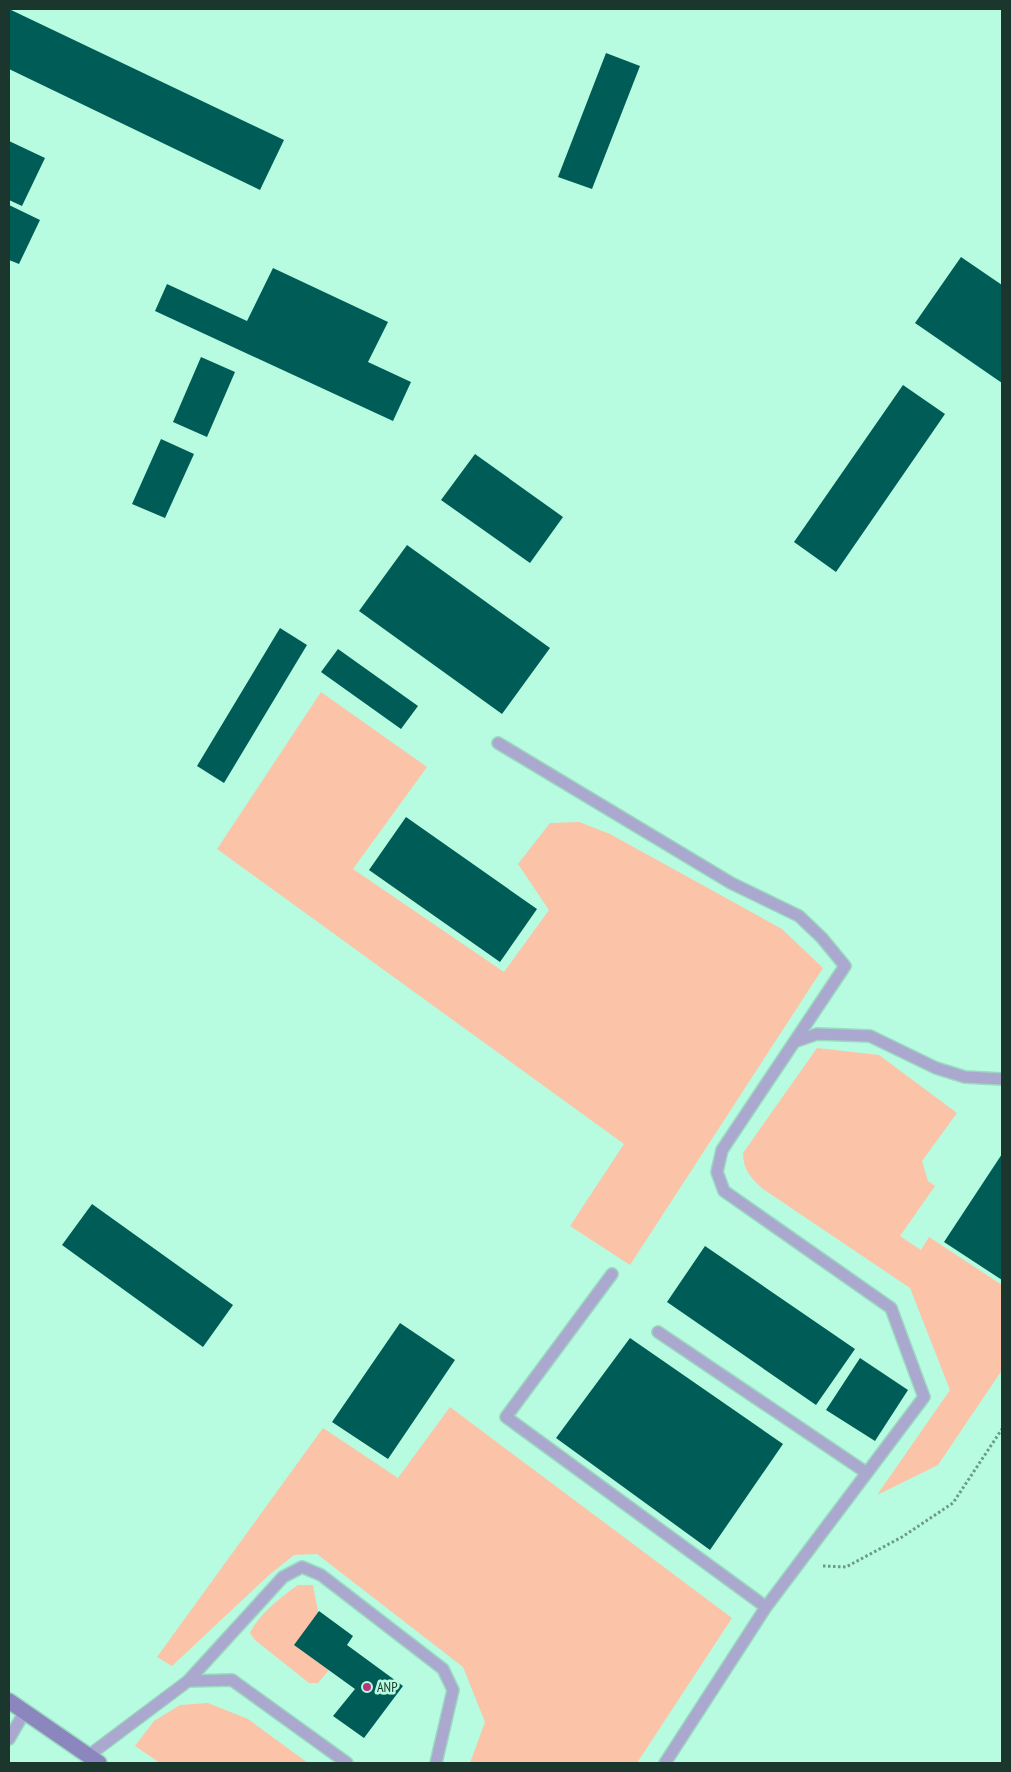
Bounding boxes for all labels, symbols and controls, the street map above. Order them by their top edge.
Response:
place label: ANP [377,1678,397,1696]
marker: ANP [361,1681,373,1693]

